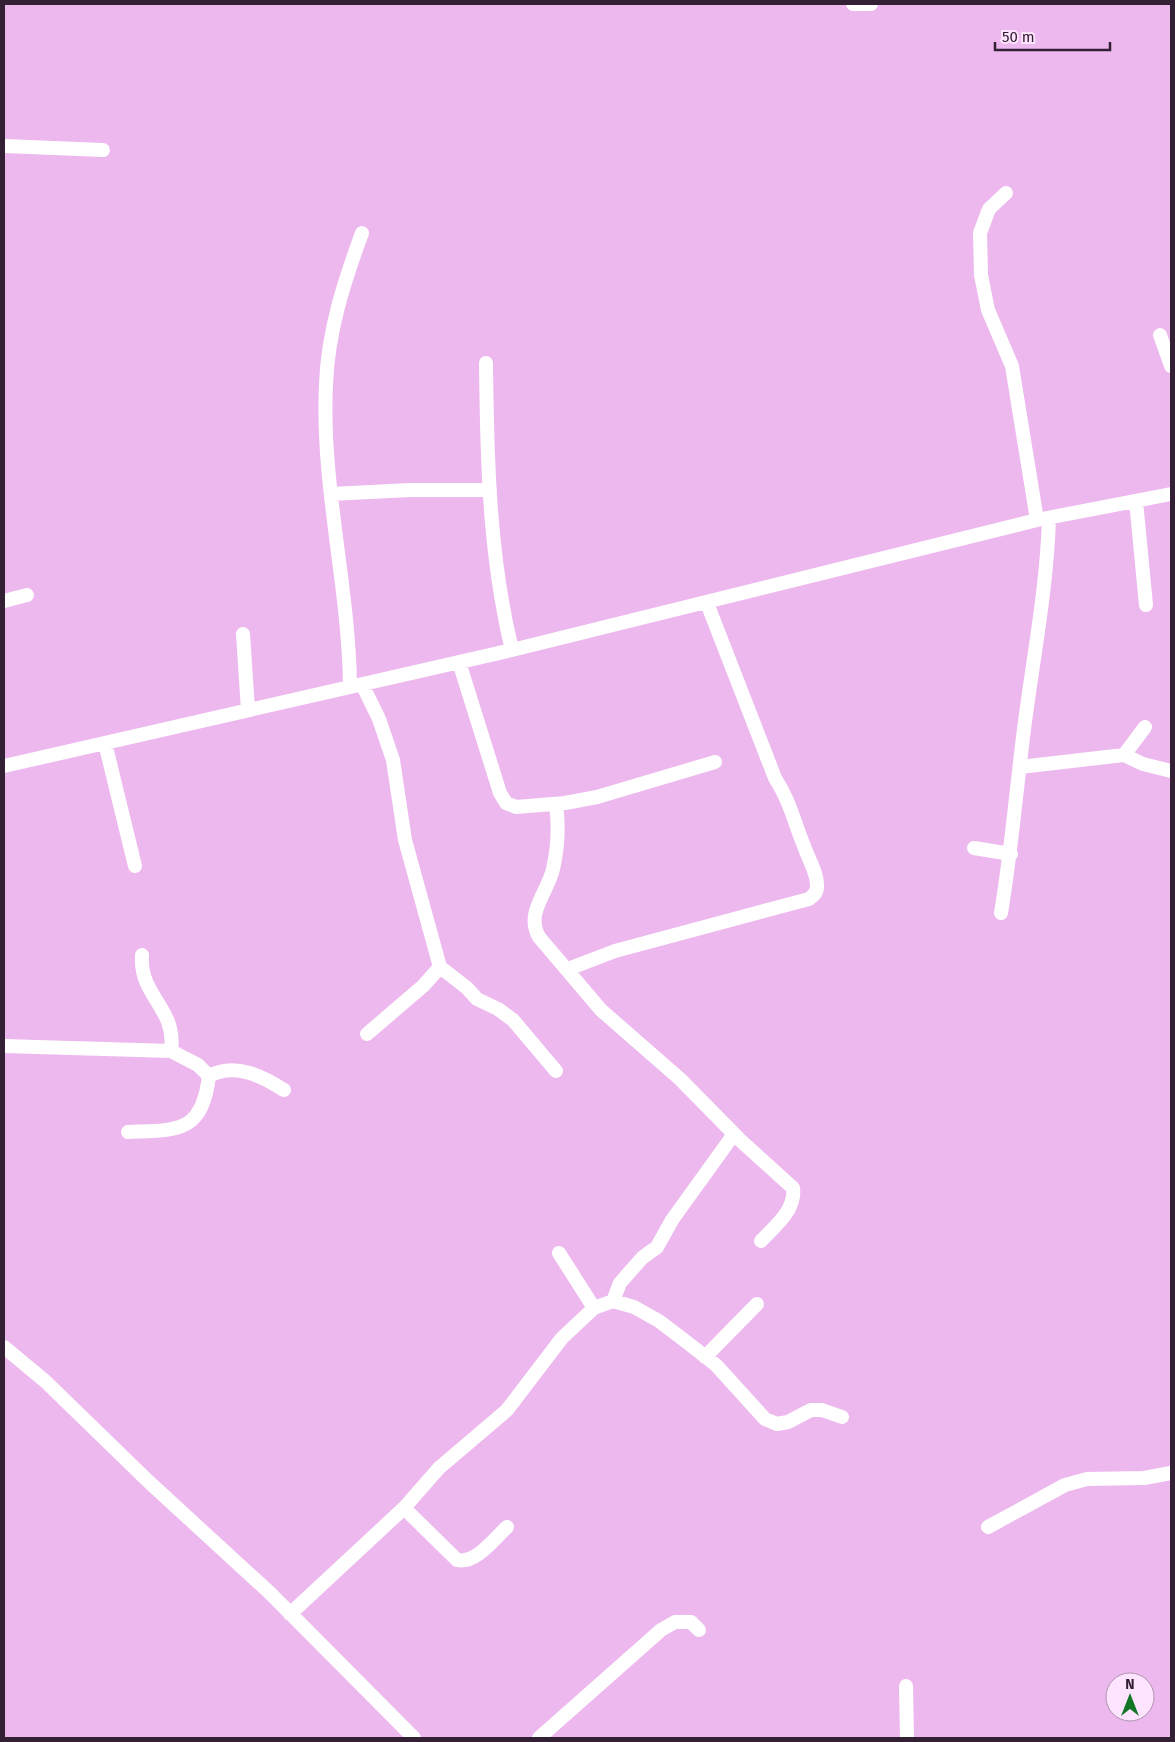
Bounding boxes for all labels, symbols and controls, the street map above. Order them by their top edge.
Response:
scale bar [995,20,1110,52]
text: 50 m [1002,28,1035,46]
north arrow [1105,1672,1155,1722]
text: N [1125,1676,1135,1693]

